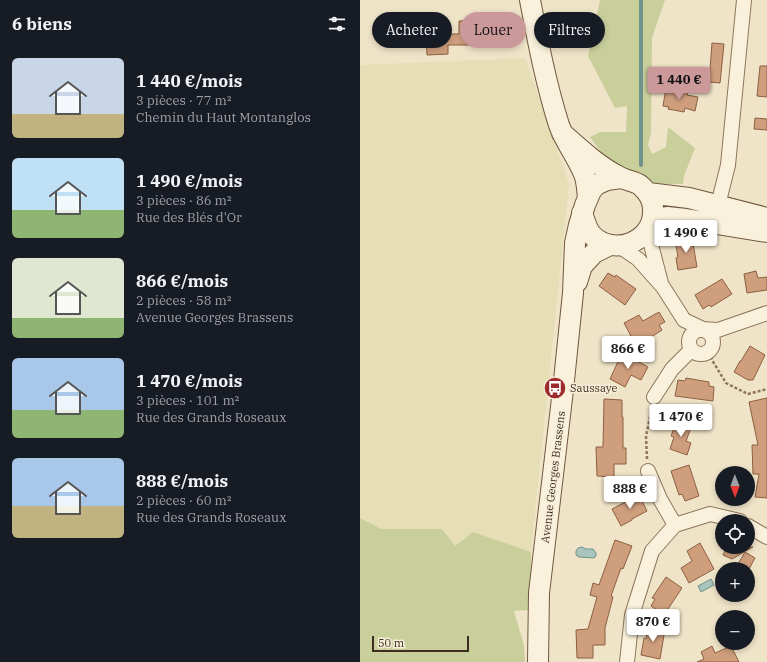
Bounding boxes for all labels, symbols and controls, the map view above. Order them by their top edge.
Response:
chip: Acheter [372,12,452,48]
chip: Louer [460,12,526,48]
chip: Filtres [534,12,605,48]
text: 6 biens [12,13,72,35]
icon: filters [326,13,348,35]
pin: 1 440 € [642,67,716,101]
text: 1 440 €/mois [136,70,242,92]
text: 1 440 € [656,71,702,88]
icon: home [44,74,92,122]
text: 3 pièces · 77 m² [136,92,232,109]
text: Chemin du Haut Montanglos [136,109,311,126]
text: 1 490 €/mois [136,170,242,192]
icon: home [44,174,92,222]
text: 3 pièces · 86 m² [136,192,232,209]
text: Rue des Blés d'Or [136,209,242,226]
pin: 1 490 € [649,220,723,254]
text: 1 490 € [663,224,709,241]
text: 866 €/mois [136,270,228,292]
icon: home [44,274,92,322]
text: 2 pièces · 58 m² [136,292,232,309]
text: Avenue Georges Brassens [136,309,293,326]
pin: 866 € [600,336,656,370]
text: 866 € [611,340,645,357]
text: 1 470 €/mois [136,370,242,392]
icon: home [44,374,92,422]
bus stop icon: Saussaye [542,375,568,401]
place label: Saussaye [570,381,618,395]
text: 3 pièces · 101 m² [136,392,239,409]
pin: 1 470 € [644,404,718,438]
text: 1 470 € [658,408,704,425]
text: Rue des Grands Roseaux [136,409,286,426]
street label: Avenue Georges Brassens [538,410,568,544]
north arrow [715,466,755,506]
map controls [715,466,755,650]
text: 888 €/mois [136,470,228,492]
icon: home [44,474,92,522]
pin: 888 € [602,476,658,510]
text: 888 € [613,480,647,497]
text: 2 pièces · 60 m² [136,492,232,509]
text: Rue des Grands Roseaux [136,509,286,526]
button: locate [715,514,755,554]
button: + [715,562,755,602]
pin: 870 € [625,609,681,643]
button: − [715,610,755,650]
text: 870 € [636,613,670,630]
scale bar [372,634,469,653]
text: 50 m [378,636,404,650]

